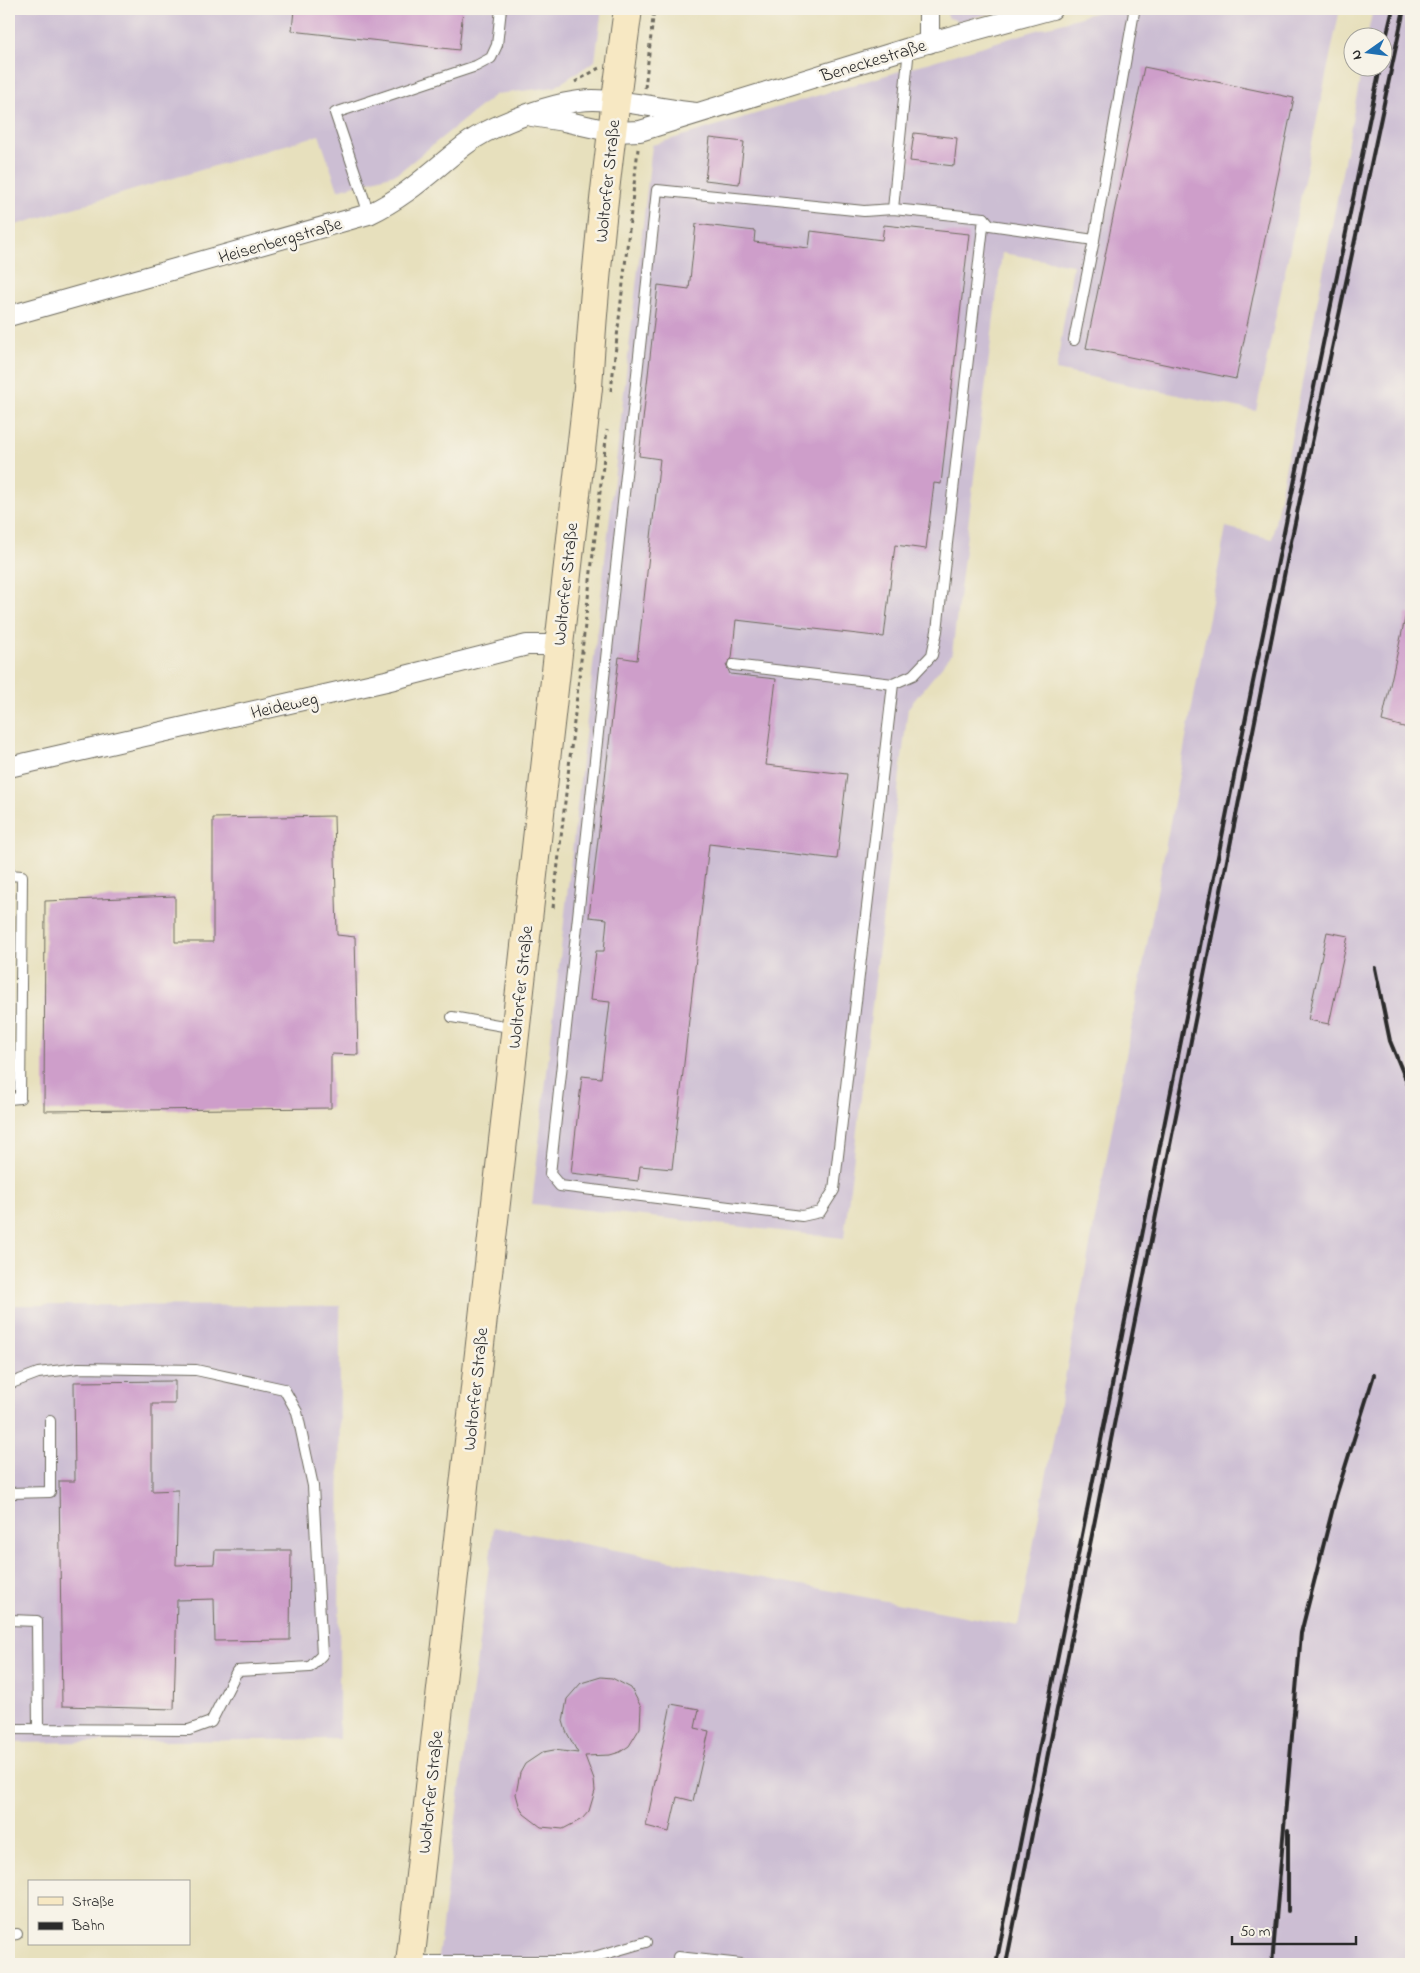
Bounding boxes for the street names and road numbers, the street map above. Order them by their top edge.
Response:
street label: Beneckestraße [817,33,930,91]
street label: Woltorfer Straße [590,117,628,244]
street label: Heisenbergstraße [216,212,346,273]
street label: Woltorfer Straße [548,520,586,647]
street label: Heideweg [248,687,321,728]
street label: Woltorfer Straße [503,923,541,1050]
street label: Woltorfer Straße [458,1325,496,1452]
street label: Woltorfer Straße [413,1728,451,1855]

